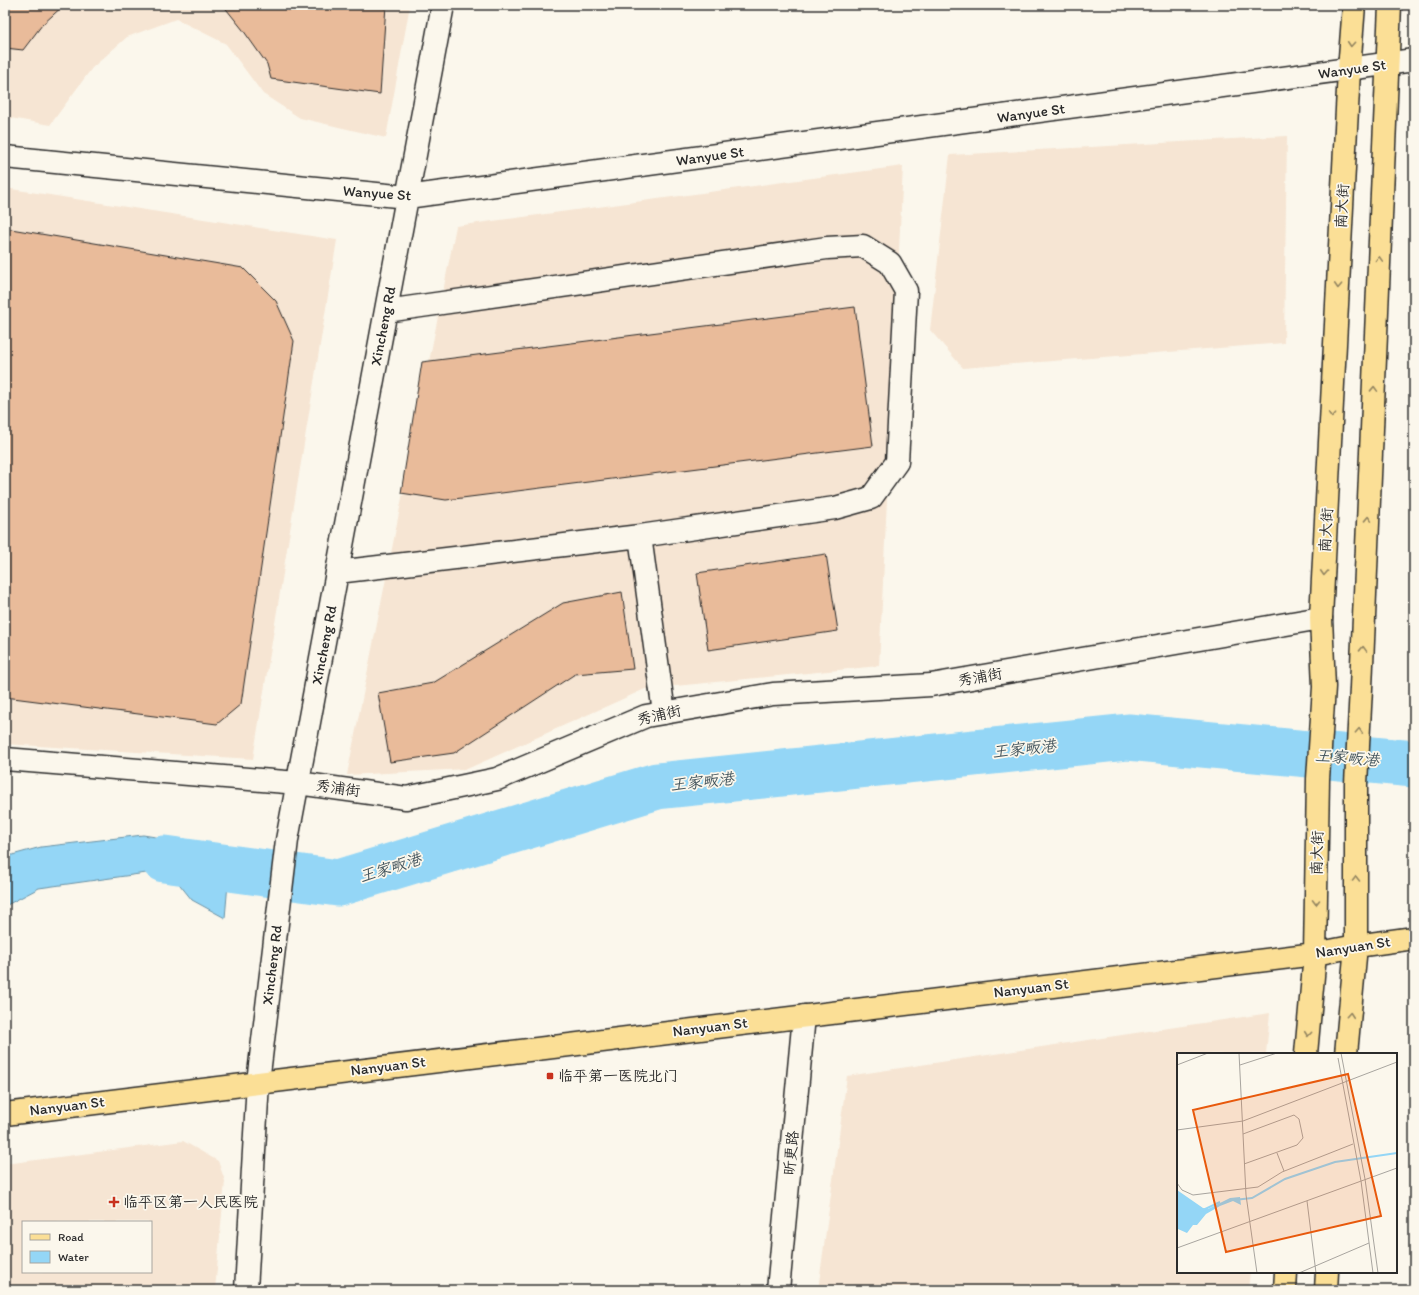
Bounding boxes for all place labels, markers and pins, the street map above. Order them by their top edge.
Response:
place label: 临平第一医院北门 [558,1067,678,1085]
marker: 临平第一医院北门 [545,1071,555,1081]
place label: 临平区第一人民医院 [123,1193,258,1211]
marker: 临平区第一人民医院 [108,1196,120,1208]

